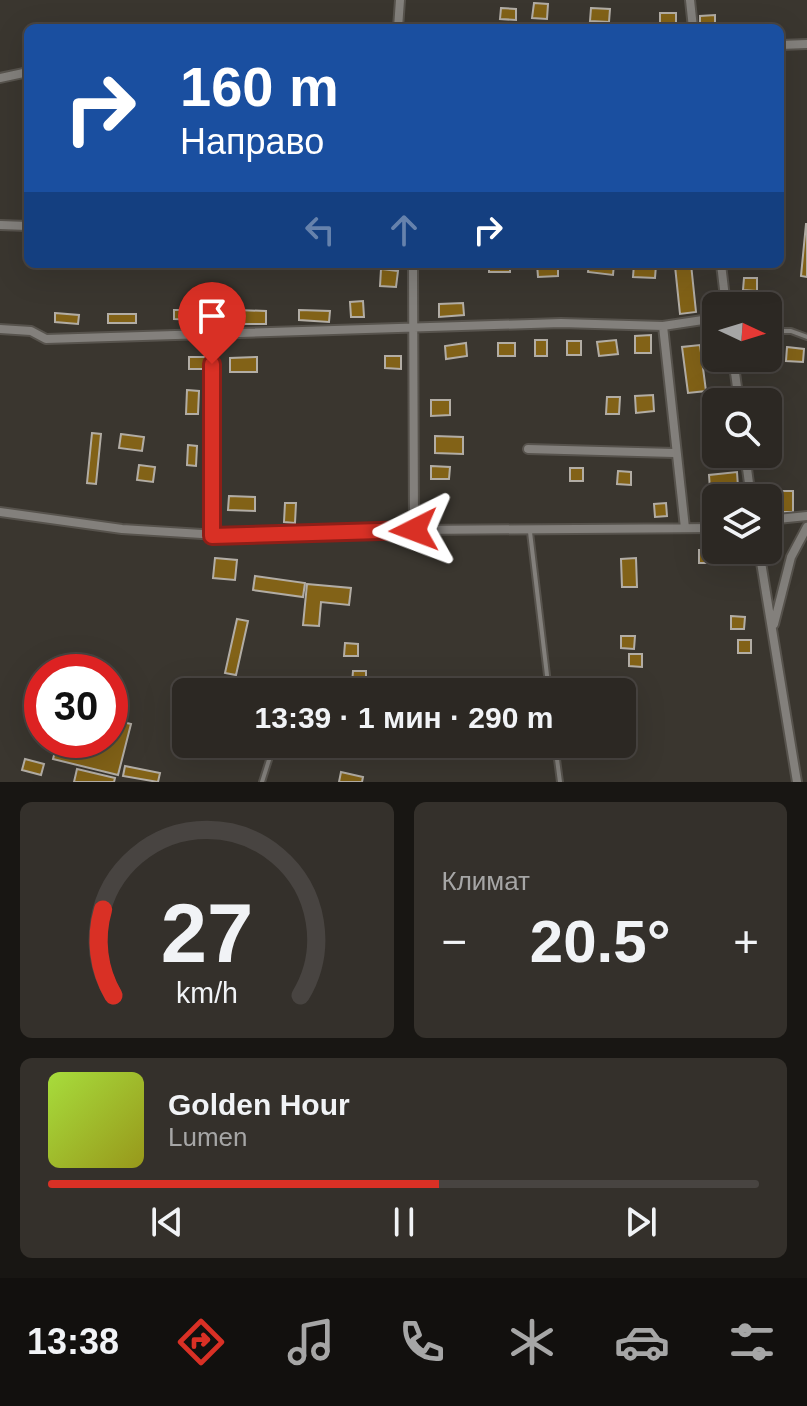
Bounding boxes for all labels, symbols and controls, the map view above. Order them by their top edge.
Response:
text: 160 m [180,55,339,118]
icon: right [48,56,152,160]
text: Направо [180,121,324,162]
icon: left [298,208,342,252]
icon: ahead [382,208,426,252]
icon: right [466,208,510,252]
pin [178,282,246,364]
north arrow [702,292,782,372]
map controls [702,292,782,564]
icon: arrive [190,294,234,338]
button: search [702,388,782,468]
button: layers [702,484,782,564]
position arrow [372,488,456,572]
speed limit sign: 30 [24,654,128,758]
text: 13:39 · 1 мин · 290 m [255,701,553,734]
text: Климат [442,866,530,896]
text: 27 [160,887,253,980]
text: 20.5° [530,908,671,975]
text: − [442,917,467,966]
text: + [733,917,759,966]
text: km/h [176,977,238,1009]
text: Golden Hour [168,1088,350,1121]
text: Lumen [168,1122,248,1152]
icon: previous [145,1200,189,1244]
icon: pause [382,1200,426,1244]
icon: next [619,1200,663,1244]
icon: directions [173,1314,229,1370]
icon: music [283,1314,339,1370]
icon: phone [394,1314,450,1370]
icon: climate [504,1314,560,1370]
icon: car [614,1314,670,1370]
icon: filters [724,1314,780,1370]
text: 13:38 [27,1321,119,1362]

